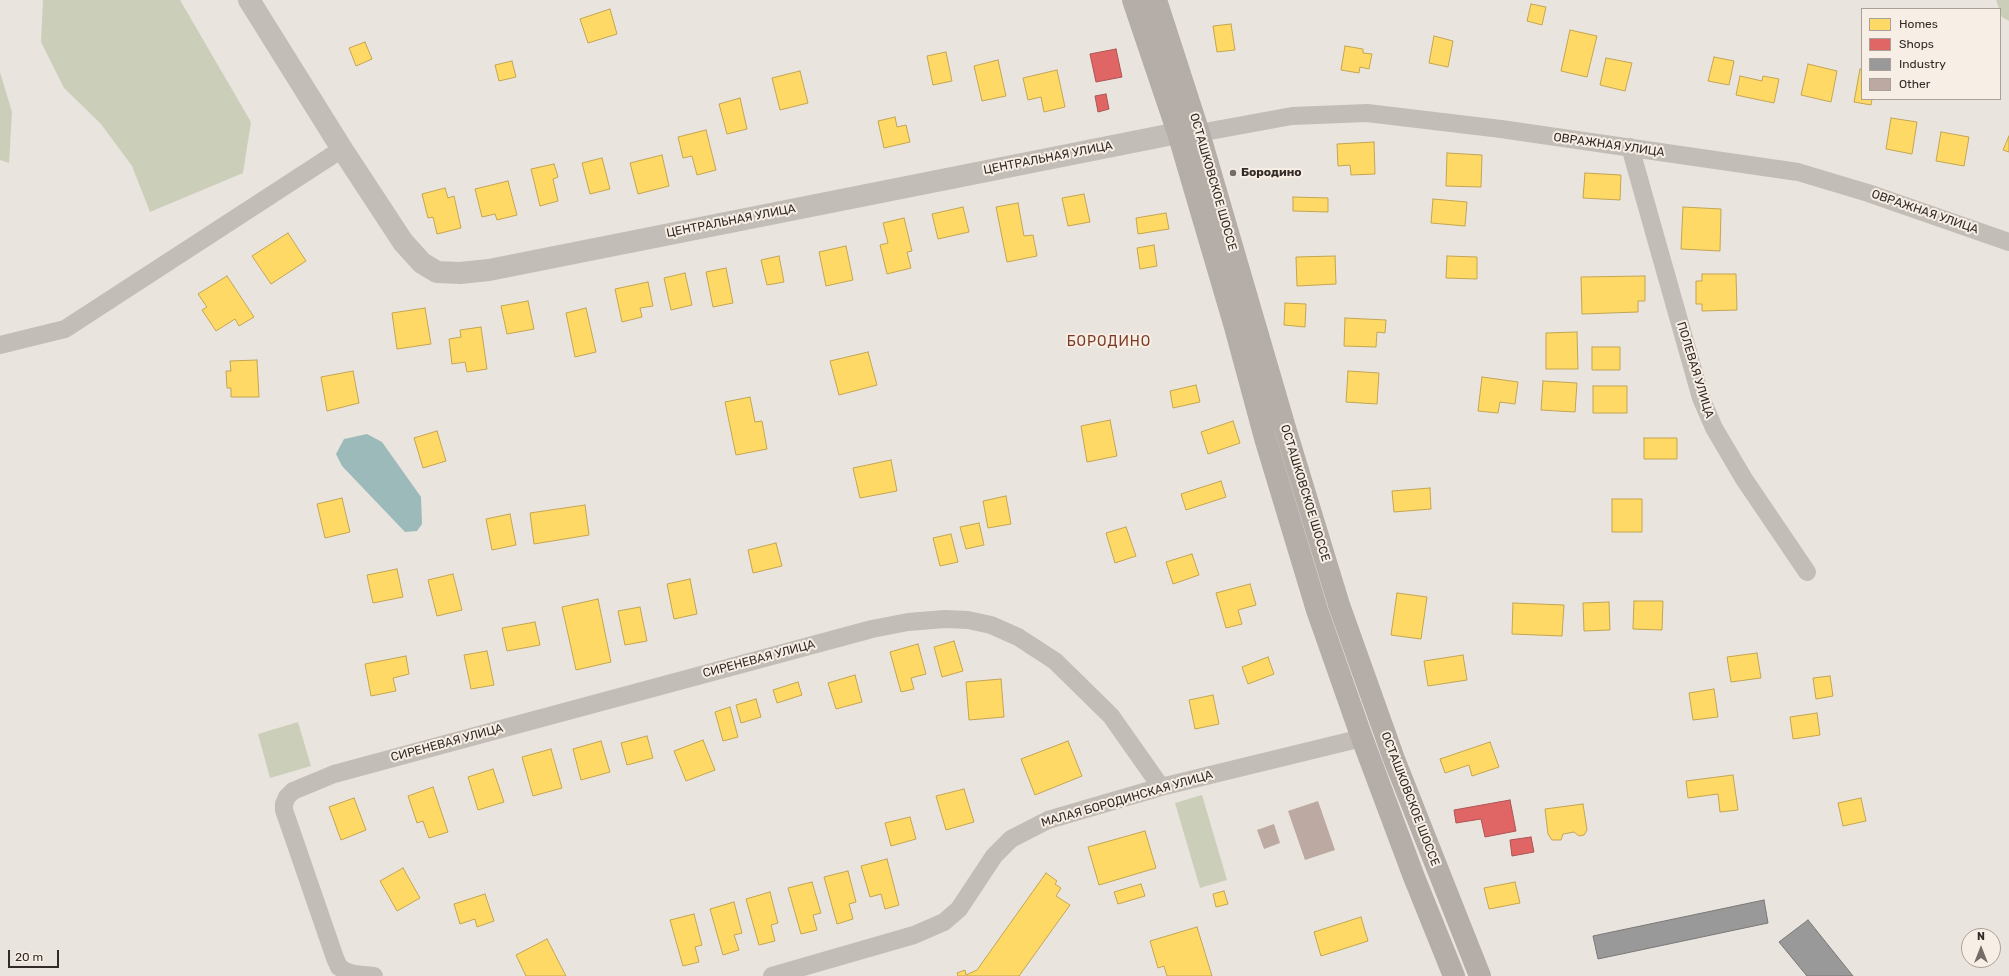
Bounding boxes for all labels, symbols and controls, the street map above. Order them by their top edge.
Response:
legend [1861,8,2001,100]
text: Homes [1899,17,1938,31]
text: Shops [1899,37,1934,51]
text: Industry [1899,57,1946,71]
text: Other [1899,77,1930,91]
street label: ОСТАШКОВСКОЕ ШОССЕ [1186,112,1240,252]
street label: ОВРАЖНАЯ УЛИЦА [1552,130,1666,160]
street label: ЦЕНТРАЛЬНАЯ УЛИЦА [982,138,1114,178]
place label: Бородино [1241,166,1302,180]
marker: Бородино [1228,168,1238,178]
street label: ОВРАЖНАЯ УЛИЦА [1870,187,1980,237]
street label: ЦЕНТРАЛЬНАЯ УЛИЦА [665,201,797,241]
street label: ПОЛЕВАЯ УЛИЦА [1673,320,1717,420]
district label: БОРОДИНО [1067,334,1151,350]
street label: ОСТАШКОВСКОЕ ШОССЕ [1277,423,1333,563]
street label: СИРЕНЕВАЯ УЛИЦА [701,637,817,681]
street label: СИРЕНЕВАЯ УЛИЦА [389,721,505,765]
street label: ОСТАШКОВСКОЕ ШОССЕ [1378,730,1442,868]
street label: МАЛАЯ БОРОДИНСКАЯ УЛИЦА [1039,768,1215,830]
north arrow [1961,928,2001,968]
text: N [1977,930,1985,943]
scale bar [10,942,61,968]
text: 20 m [15,950,43,964]

